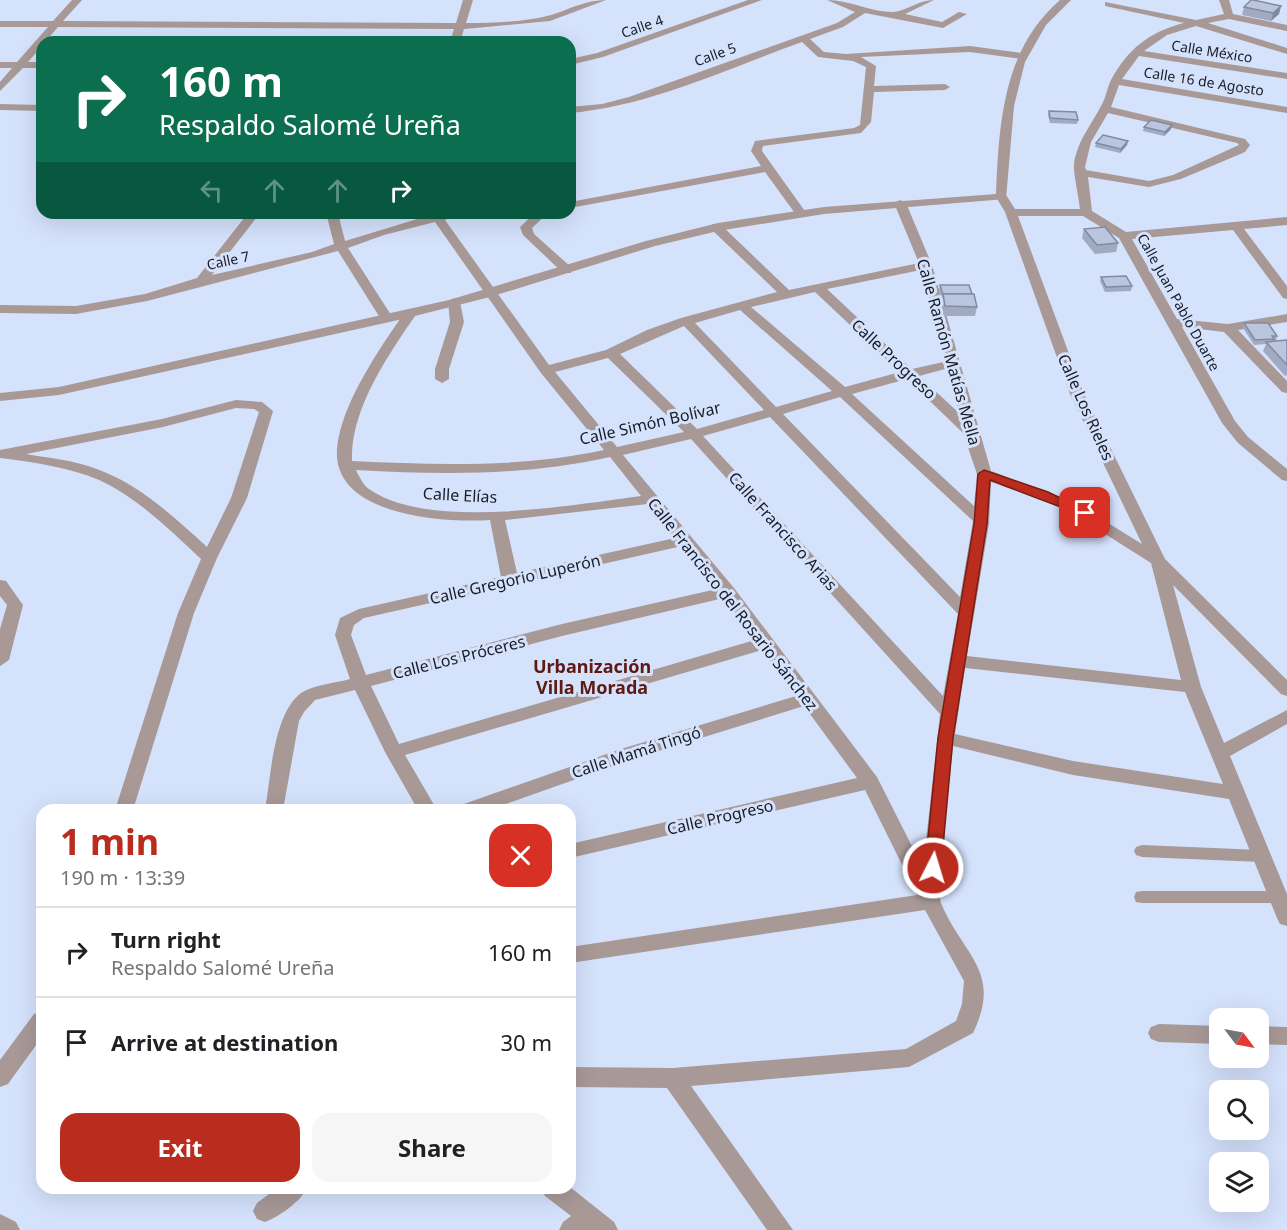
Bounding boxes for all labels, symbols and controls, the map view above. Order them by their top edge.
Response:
street label: Calle 4 [618,10,666,42]
street label: Calle México [1170,35,1254,67]
street label: Calle 5 [691,38,739,70]
text: 160 m [159,52,283,109]
icon: right [60,60,138,138]
street label: Calle 16 de Agosto [1142,62,1266,100]
text: Respaldo Salomé Ureña [159,106,461,143]
icon: left [195,174,228,207]
icon: ahead [258,174,291,207]
icon: ahead [321,174,354,207]
icon: right [384,174,417,207]
street label: Calle Juan Pablo Duarte [1133,230,1225,374]
street label: Calle 7 [205,246,251,274]
street label: Calle Ramón Matías Mella [912,256,986,448]
street label: Calle Progreso [847,314,941,404]
street label: Calle Los Rieles [1053,350,1119,464]
street label: Calle Simón Bolívar [577,396,723,450]
street label: Calle Francisco Arias [724,467,842,595]
street label: Calle Elías [422,482,498,508]
pin [1059,487,1110,538]
street label: Calle Francisco del Rosario Sánchez [643,493,823,715]
icon: arrive [1068,496,1101,529]
street label: Calle Gregorio Luperón [427,549,603,609]
street label: Calle Los Próceres [390,630,528,684]
district label: Urbanización Villa Morada [533,654,651,699]
street label: Calle Mamá Tingó [569,721,703,783]
street label: Calle Progreso [665,794,775,840]
text: 1 min [60,817,159,866]
button: close [489,824,552,887]
position arrow [901,836,965,900]
text: 190 m · 13:39 [60,864,185,891]
text: Turn right [111,924,221,954]
icon: right [60,936,93,969]
text: 160 m [488,937,552,967]
text: Respaldo Salomé Ureña [111,954,335,981]
north arrow [1209,1008,1269,1068]
map controls [1209,1008,1269,1212]
icon: arrive [60,1026,93,1059]
text: Arrive at destination [111,1027,338,1057]
text: 30 m [501,1027,552,1057]
button: search [1209,1080,1269,1140]
button: Exit [60,1113,300,1182]
button: Share [312,1113,552,1182]
button: layers [1209,1152,1269,1212]

